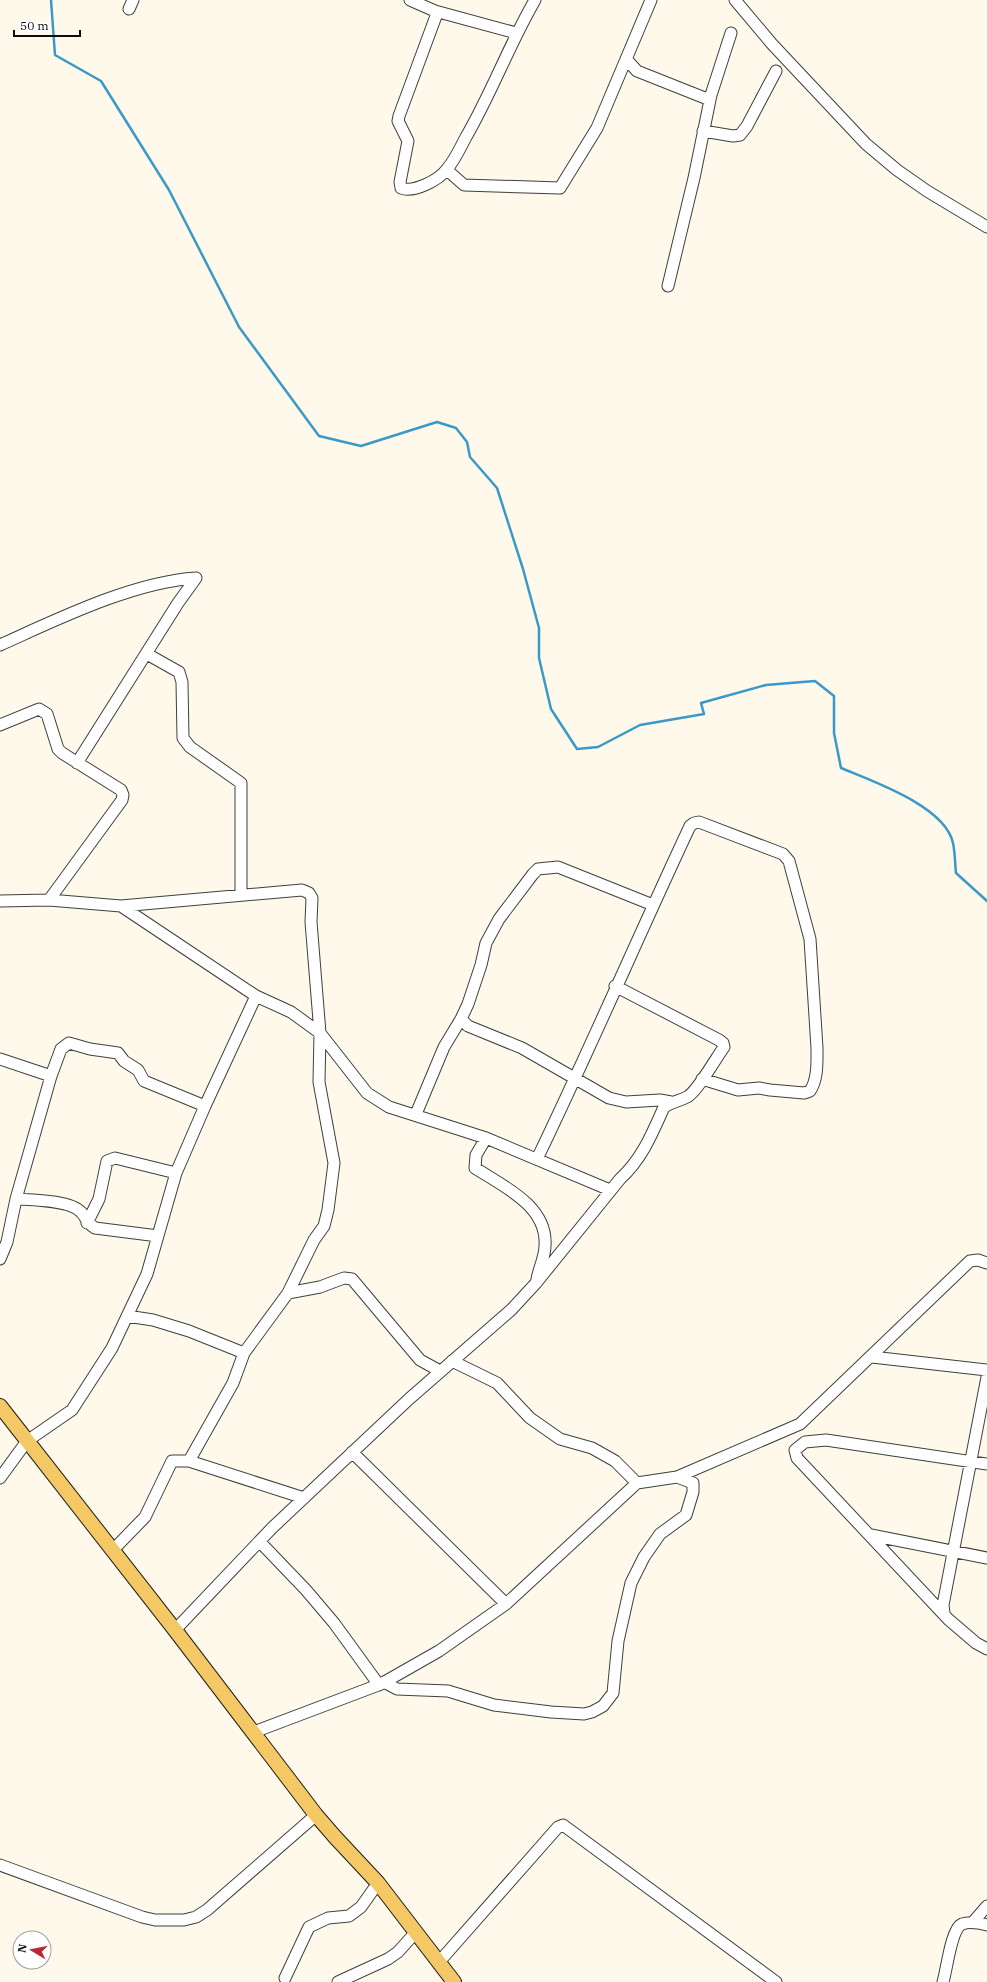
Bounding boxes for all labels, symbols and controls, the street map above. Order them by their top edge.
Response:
scale bar [14,12,80,38]
text: 50 m [20,18,49,33]
north arrow [12,1930,52,1970]
text: N [15,1942,30,1954]

